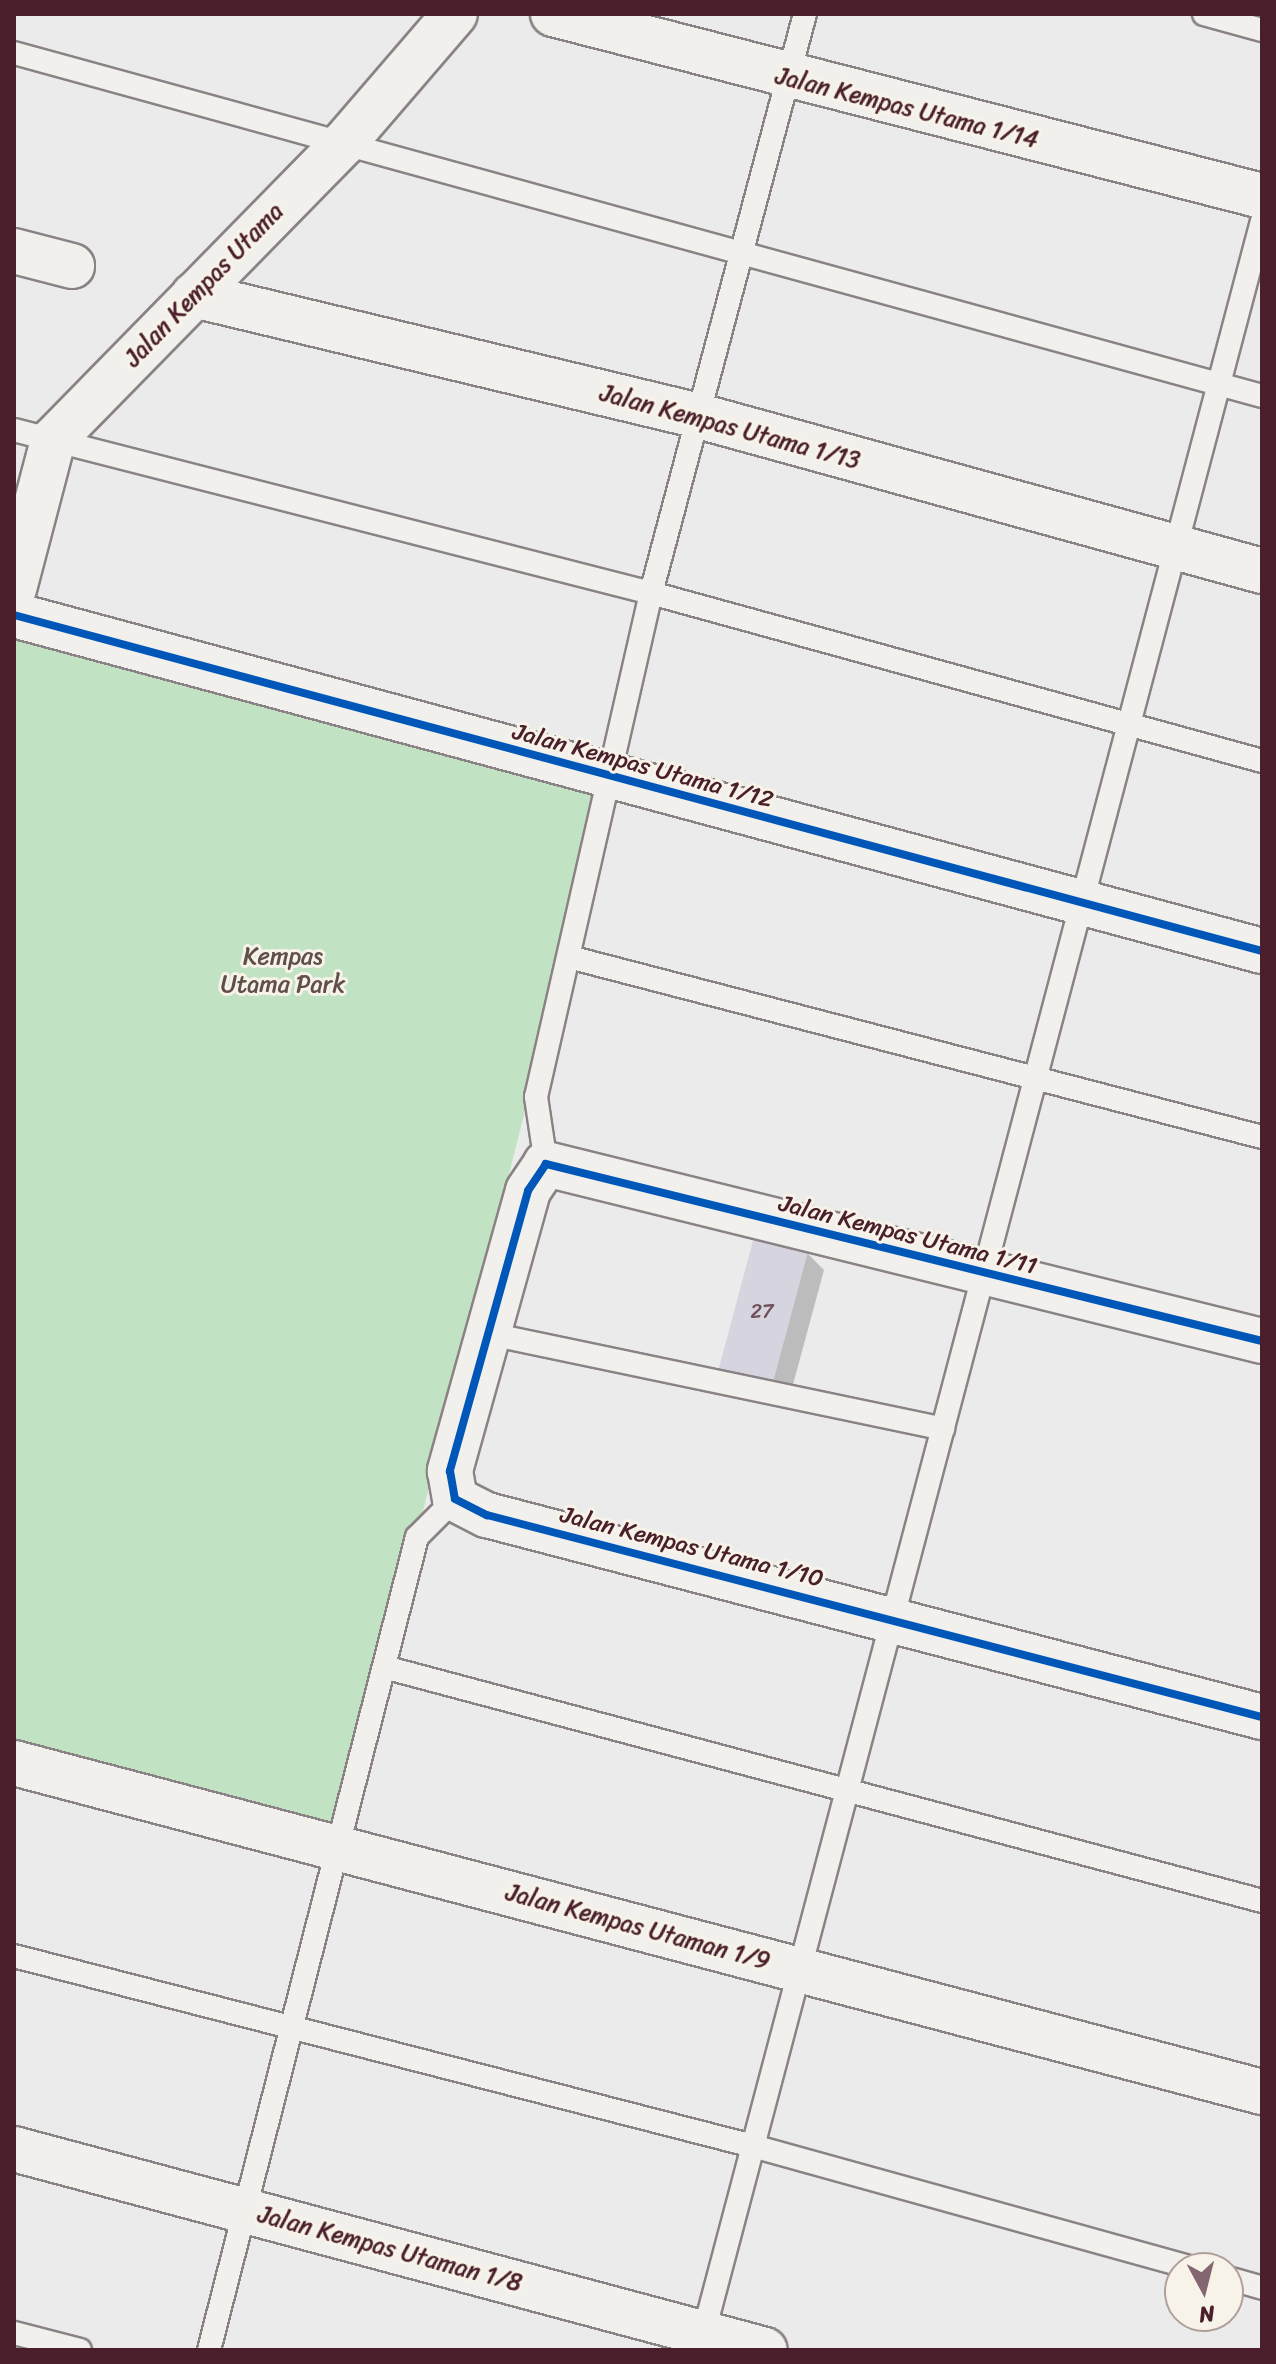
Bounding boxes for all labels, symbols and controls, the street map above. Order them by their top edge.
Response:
street label: Jalan Kempas Utama 1/14 [772,61,1042,155]
street label: Jalan Kempas Utama [118,197,290,373]
street label: Jalan Kempas Utama 1/13 [597,378,863,476]
street label: Jalan Kempas Utama 1/12 [509,717,777,815]
park label: Kempas Utama Park [221,943,345,999]
street label: Jalan Kempas Utama 1/11 [776,1189,1040,1281]
house number: 27 [751,1299,773,1323]
street label: Jalan Kempas Utama 1/10 [557,1500,827,1594]
street label: Jalan Kempas Utaman 1/9 [503,1878,773,1976]
street label: Jalan Kempas Utaman 1/8 [255,2200,525,2298]
north arrow [1164,2252,1244,2332]
text: N [1197,2294,1217,2335]

